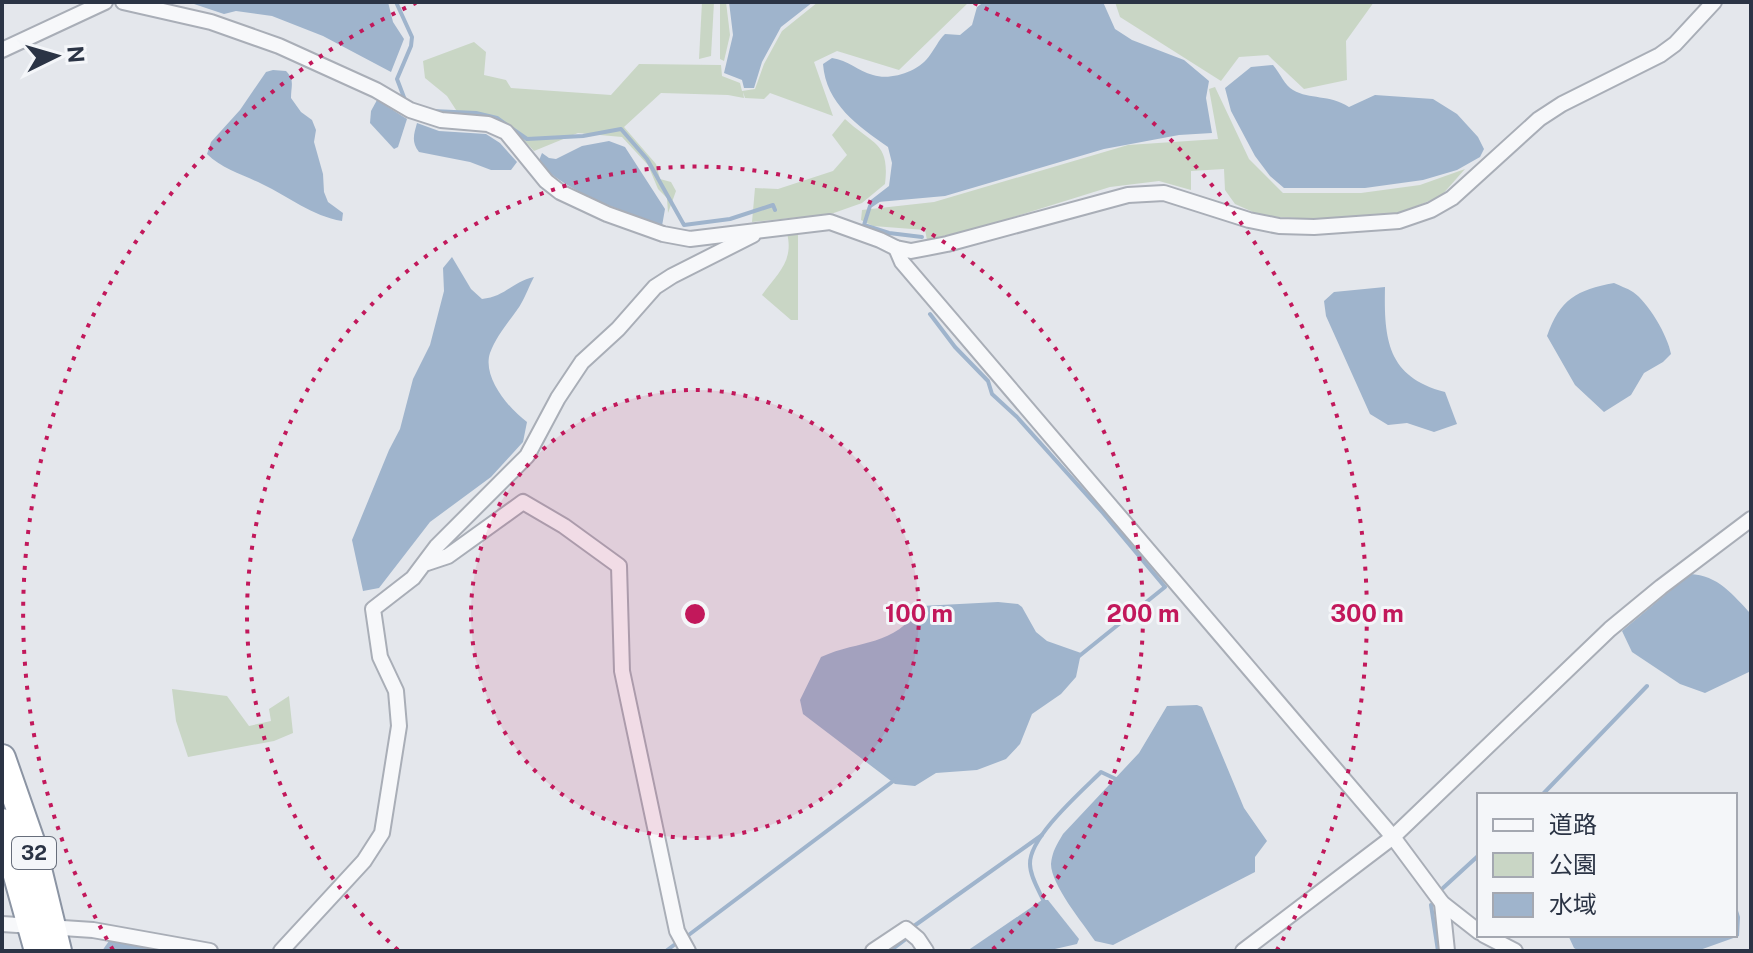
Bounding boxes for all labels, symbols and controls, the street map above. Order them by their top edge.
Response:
north arrow [16,16,96,96]
text: N [62,45,90,64]
text: 100 m [885,599,953,627]
text: 200 m [1106,599,1180,627]
text: 300 m [1330,599,1404,627]
centre of rings [681,600,709,628]
legend [1477,793,1737,937]
text: 道路 [1549,810,1597,838]
road number: 32 [12,837,56,869]
text: 公園 [1549,850,1597,878]
text: 水域 [1549,890,1597,918]

